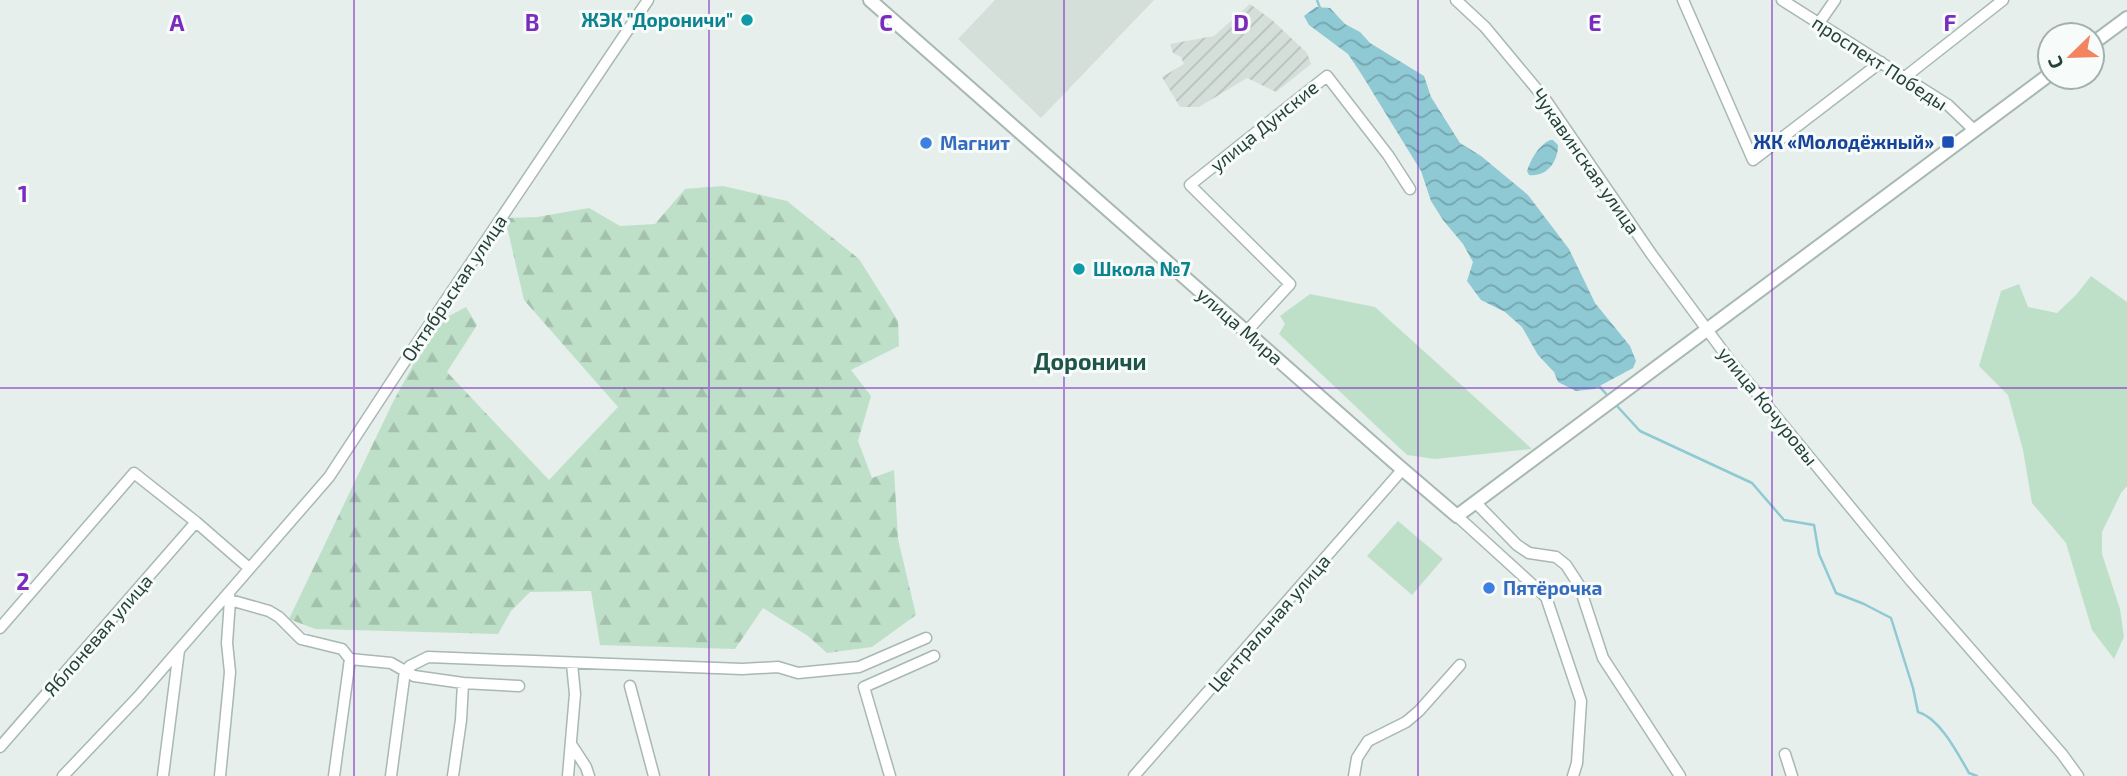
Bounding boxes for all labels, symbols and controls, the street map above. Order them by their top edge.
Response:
text: A [169,8,185,36]
text: B [525,8,539,36]
place label: ЖЭК "Дороничи" [581,8,733,31]
text: C [879,8,893,36]
text: D [1233,8,1249,36]
text: E [1588,8,1602,36]
text: F [1944,8,1957,36]
street label: проспект Победы [1808,10,1952,115]
marker: ЖЭК "Дороничи" [739,12,755,28]
north arrow [2036,21,2106,91]
text: С [2042,53,2068,72]
street label: улица Дунские [1205,75,1323,177]
street label: Чукавинская улица [1527,83,1645,239]
place label: ЖК «Молодёжный» [1753,130,1934,153]
place label: Магнит [940,131,1010,154]
marker: ЖК «Молодёжный» [1940,134,1956,150]
marker: Магнит [918,135,934,151]
text: 1 [18,179,28,207]
street label: Октябрьская улица [396,210,512,366]
place label: Школа №7 [1093,257,1191,280]
marker: Школа №7 [1071,261,1087,277]
street label: улица Мира [1192,282,1288,370]
street label: улица Кочуровы [1713,342,1823,470]
district label: Дороничи [1033,347,1147,375]
street label: Центральная улица [1203,549,1335,697]
text: 2 [16,567,30,595]
street label: Яблоневая улица [38,569,158,701]
place label: Пятёрочка [1503,576,1602,599]
marker: Пятёрочка [1481,580,1497,596]

